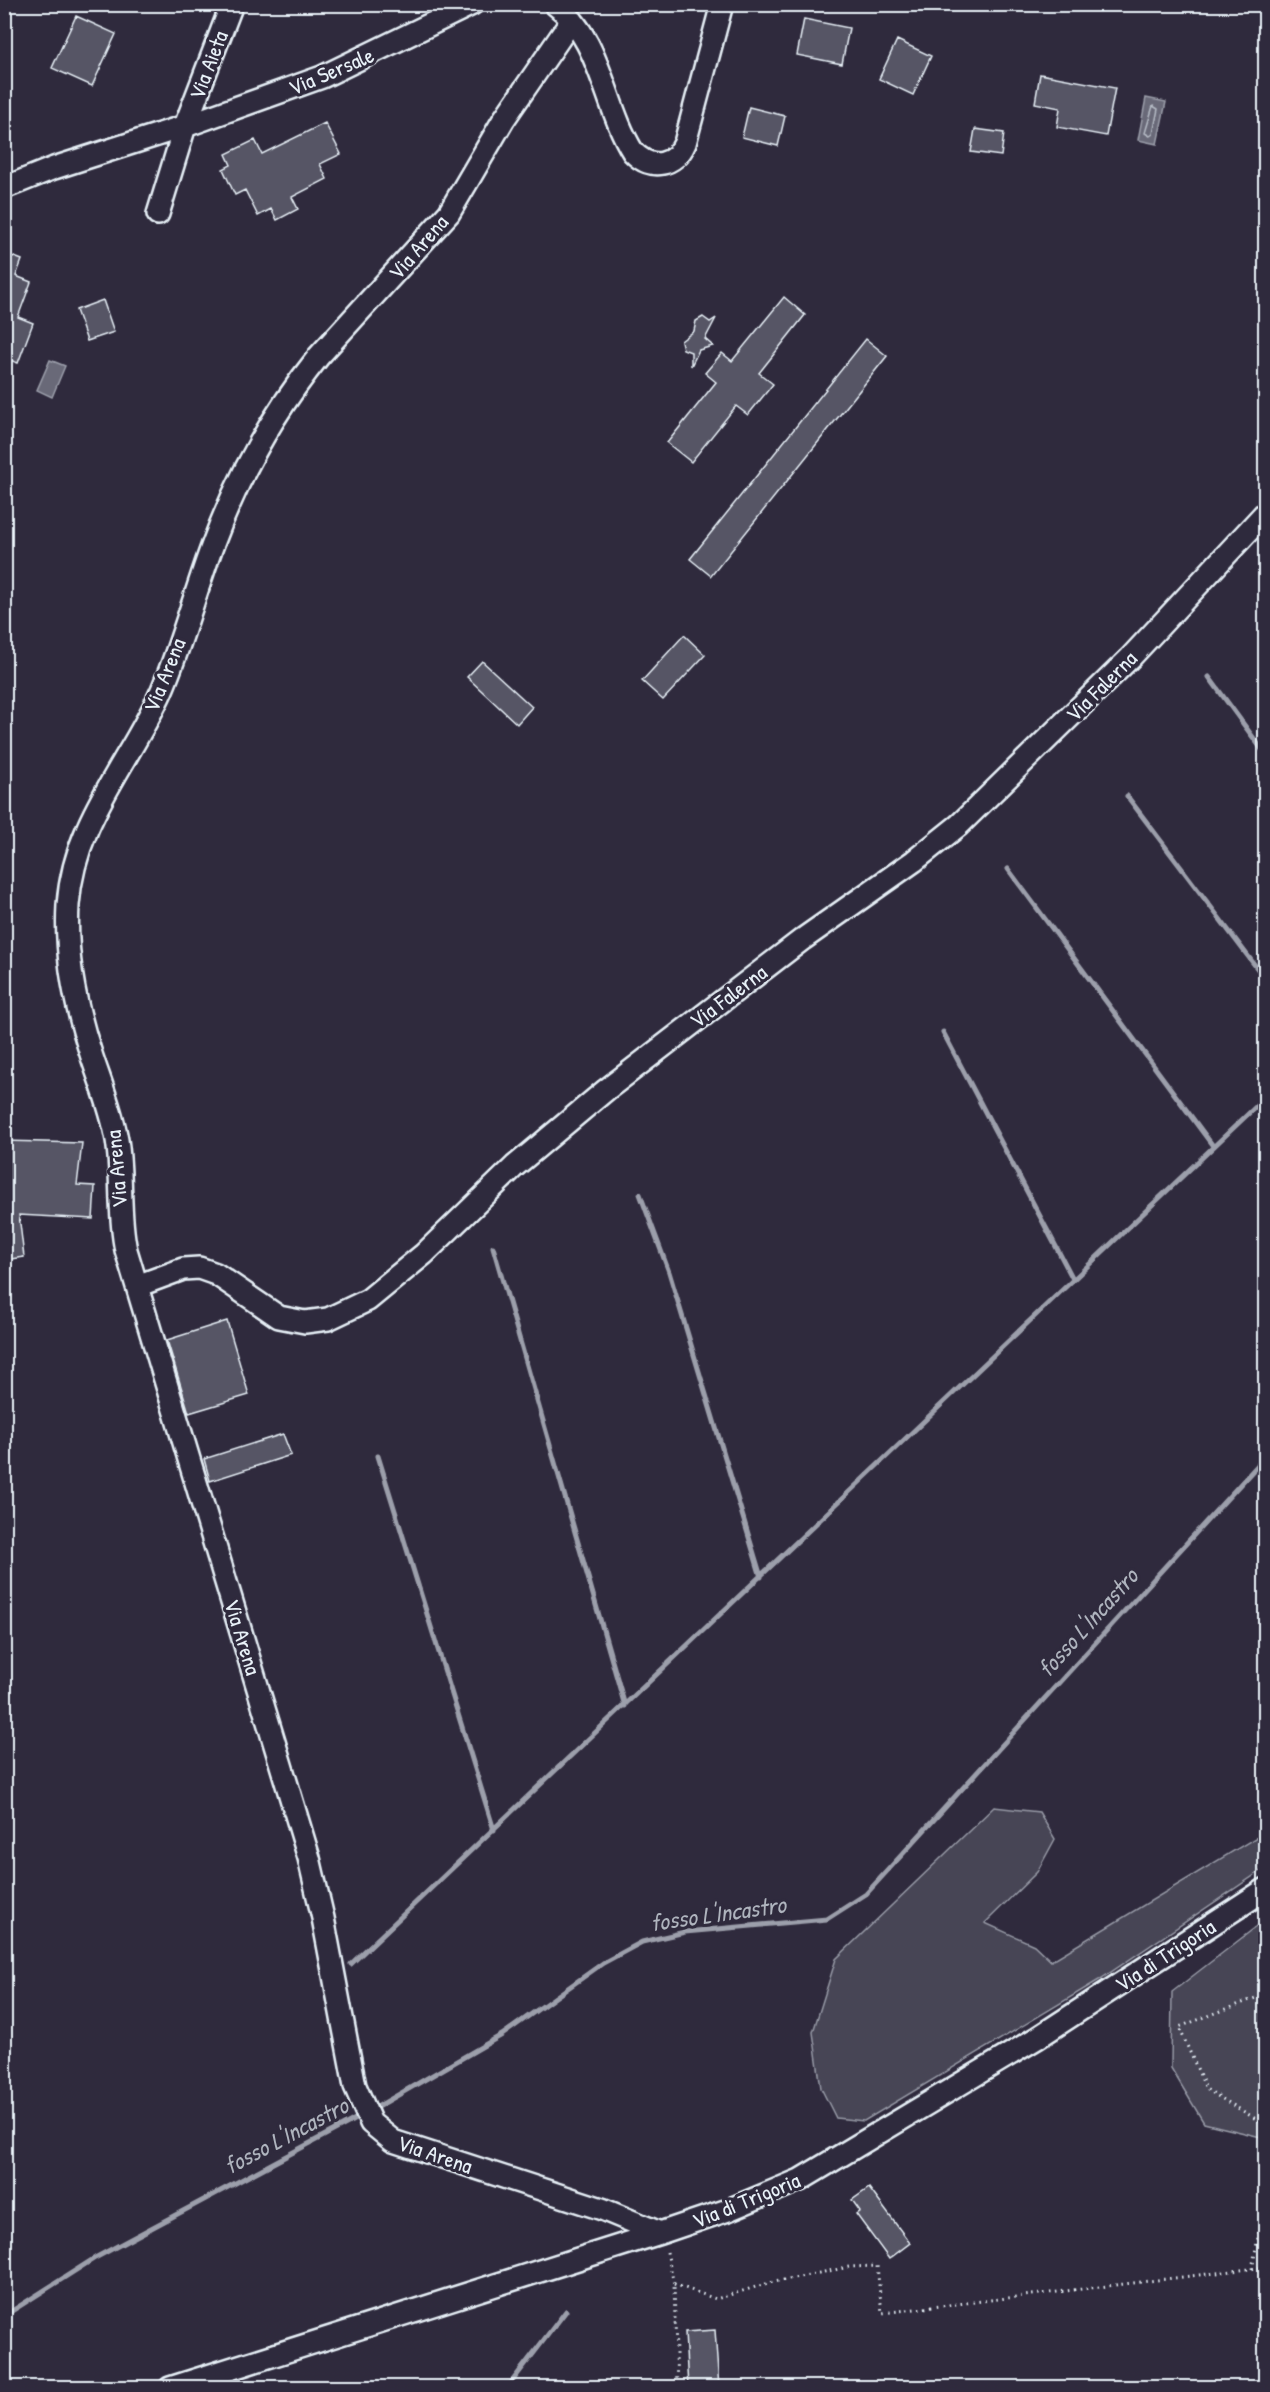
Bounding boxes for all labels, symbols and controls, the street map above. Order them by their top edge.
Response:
street label: Via Aieta [181,26,235,104]
street label: Via Sersale [284,40,379,102]
street label: Via Arena [381,208,455,286]
street label: Via Arena [136,633,193,717]
street label: Via Falerna [1059,643,1144,728]
street label: Via Falerna [683,957,773,1035]
street label: Via Arena [98,1129,134,1209]
water label: fosso L'Incastro [1030,1559,1146,1684]
street label: Via Arena [217,1596,269,1679]
water label: fosso L'Incastro [648,1887,790,1938]
street label: Via di Trigoria [1109,1911,1221,1999]
water label: fosso L'Incastro [218,2088,355,2181]
street label: Via Arena [393,2127,477,2181]
street label: Via di Trigoria [688,2165,805,2235]

